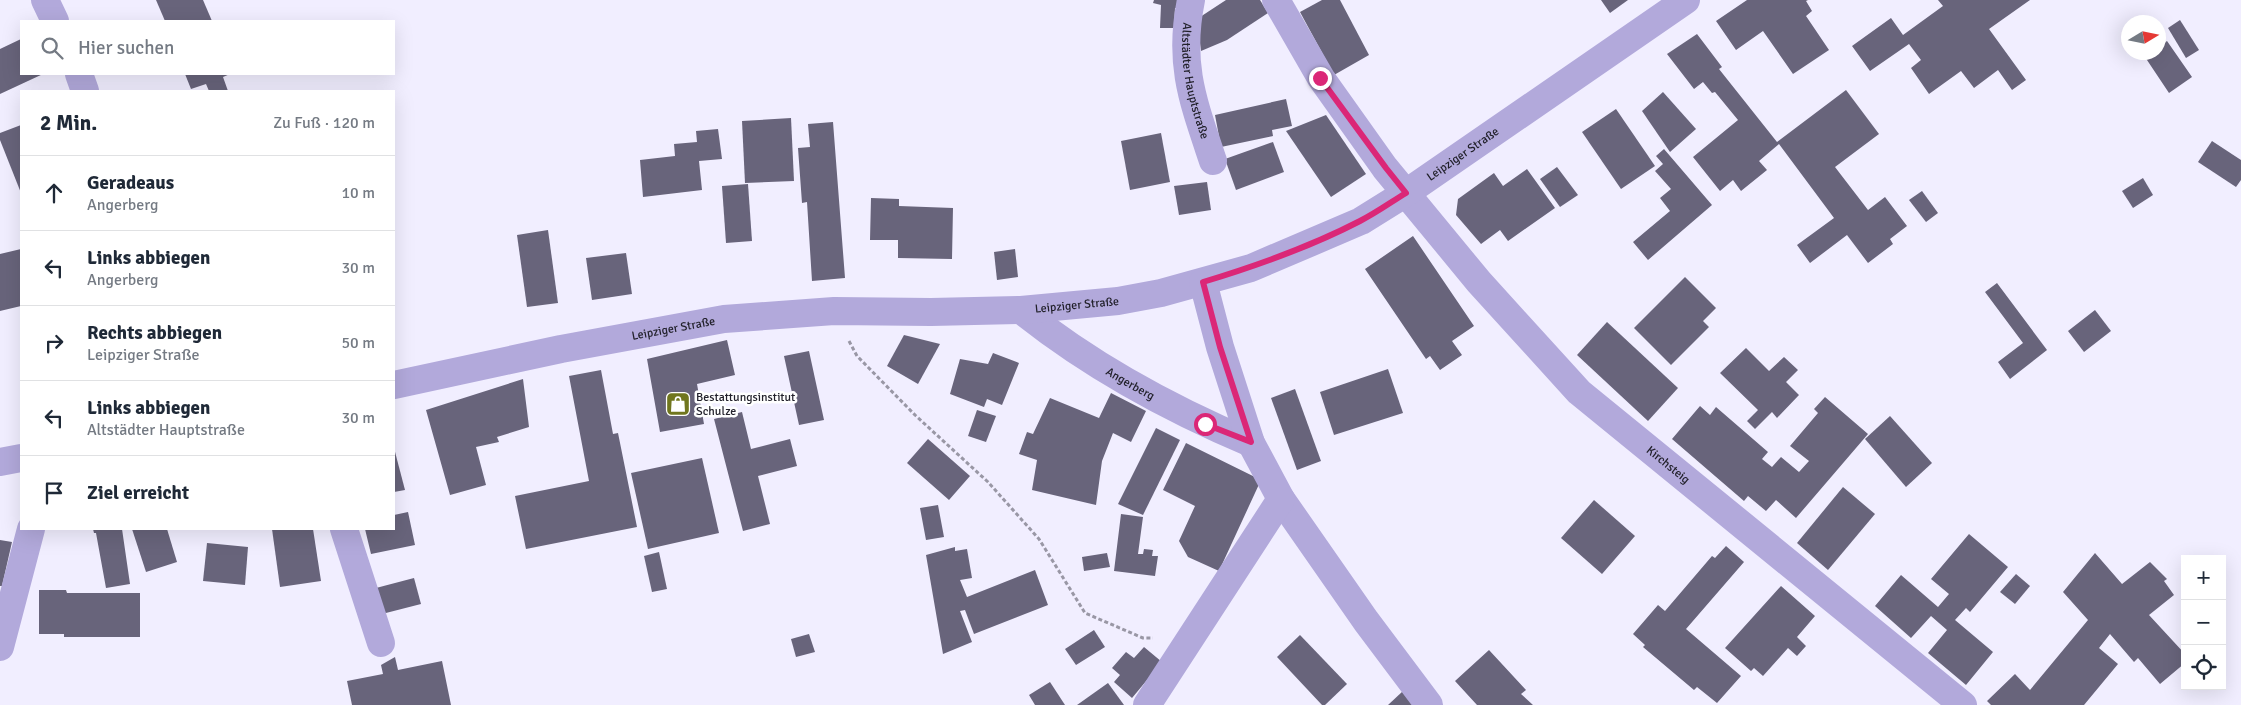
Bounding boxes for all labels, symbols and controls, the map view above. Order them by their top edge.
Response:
north arrow [2121,15,2166,60]
search box [20,20,395,75]
street label: Altstädter Hauptstraße [1179,22,1213,141]
icon: search [38,34,66,62]
text: Hier suchen [78,36,174,60]
route end [1309,67,1332,90]
text: 2 Min. [40,110,97,136]
text: Zu Fuß · 120 m [273,113,375,133]
street label: Leipziger Straße [1424,124,1502,184]
text: Geradeaus [87,171,174,195]
icon: ahead [40,179,68,207]
text: 10 m [341,183,375,203]
text: Angerberg [87,195,159,215]
text: Links abbiegen [87,246,210,270]
icon: left [40,254,68,282]
text: 30 m [341,258,375,278]
text: Angerberg [87,270,159,290]
street label: Leipziger Straße [1034,293,1120,316]
street label: Leipziger Straße [630,313,716,343]
text: Rechts abbiegen [87,321,222,345]
icon: right [40,329,68,357]
text: 50 m [341,333,375,353]
text: Leipziger Straße [87,345,200,365]
street label: Angerberg [1103,364,1157,403]
place label: Bestattungsinstitut Schulze [696,390,795,419]
shop icon: Bestattungsinstitut Schulze [665,391,691,417]
text: Links abbiegen [87,396,210,420]
icon: left [40,404,68,432]
text: 30 m [341,408,375,428]
route start [1194,413,1217,436]
text: Altstädter Hauptstraße [87,420,245,440]
street label: Kirchsteig [1643,443,1693,487]
icon: arrive [40,479,68,507]
text: Ziel erreicht [87,481,189,505]
map controls [2181,555,2226,690]
button: + [2181,555,2226,600]
button: − [2181,600,2226,645]
button: locate [2181,645,2226,690]

